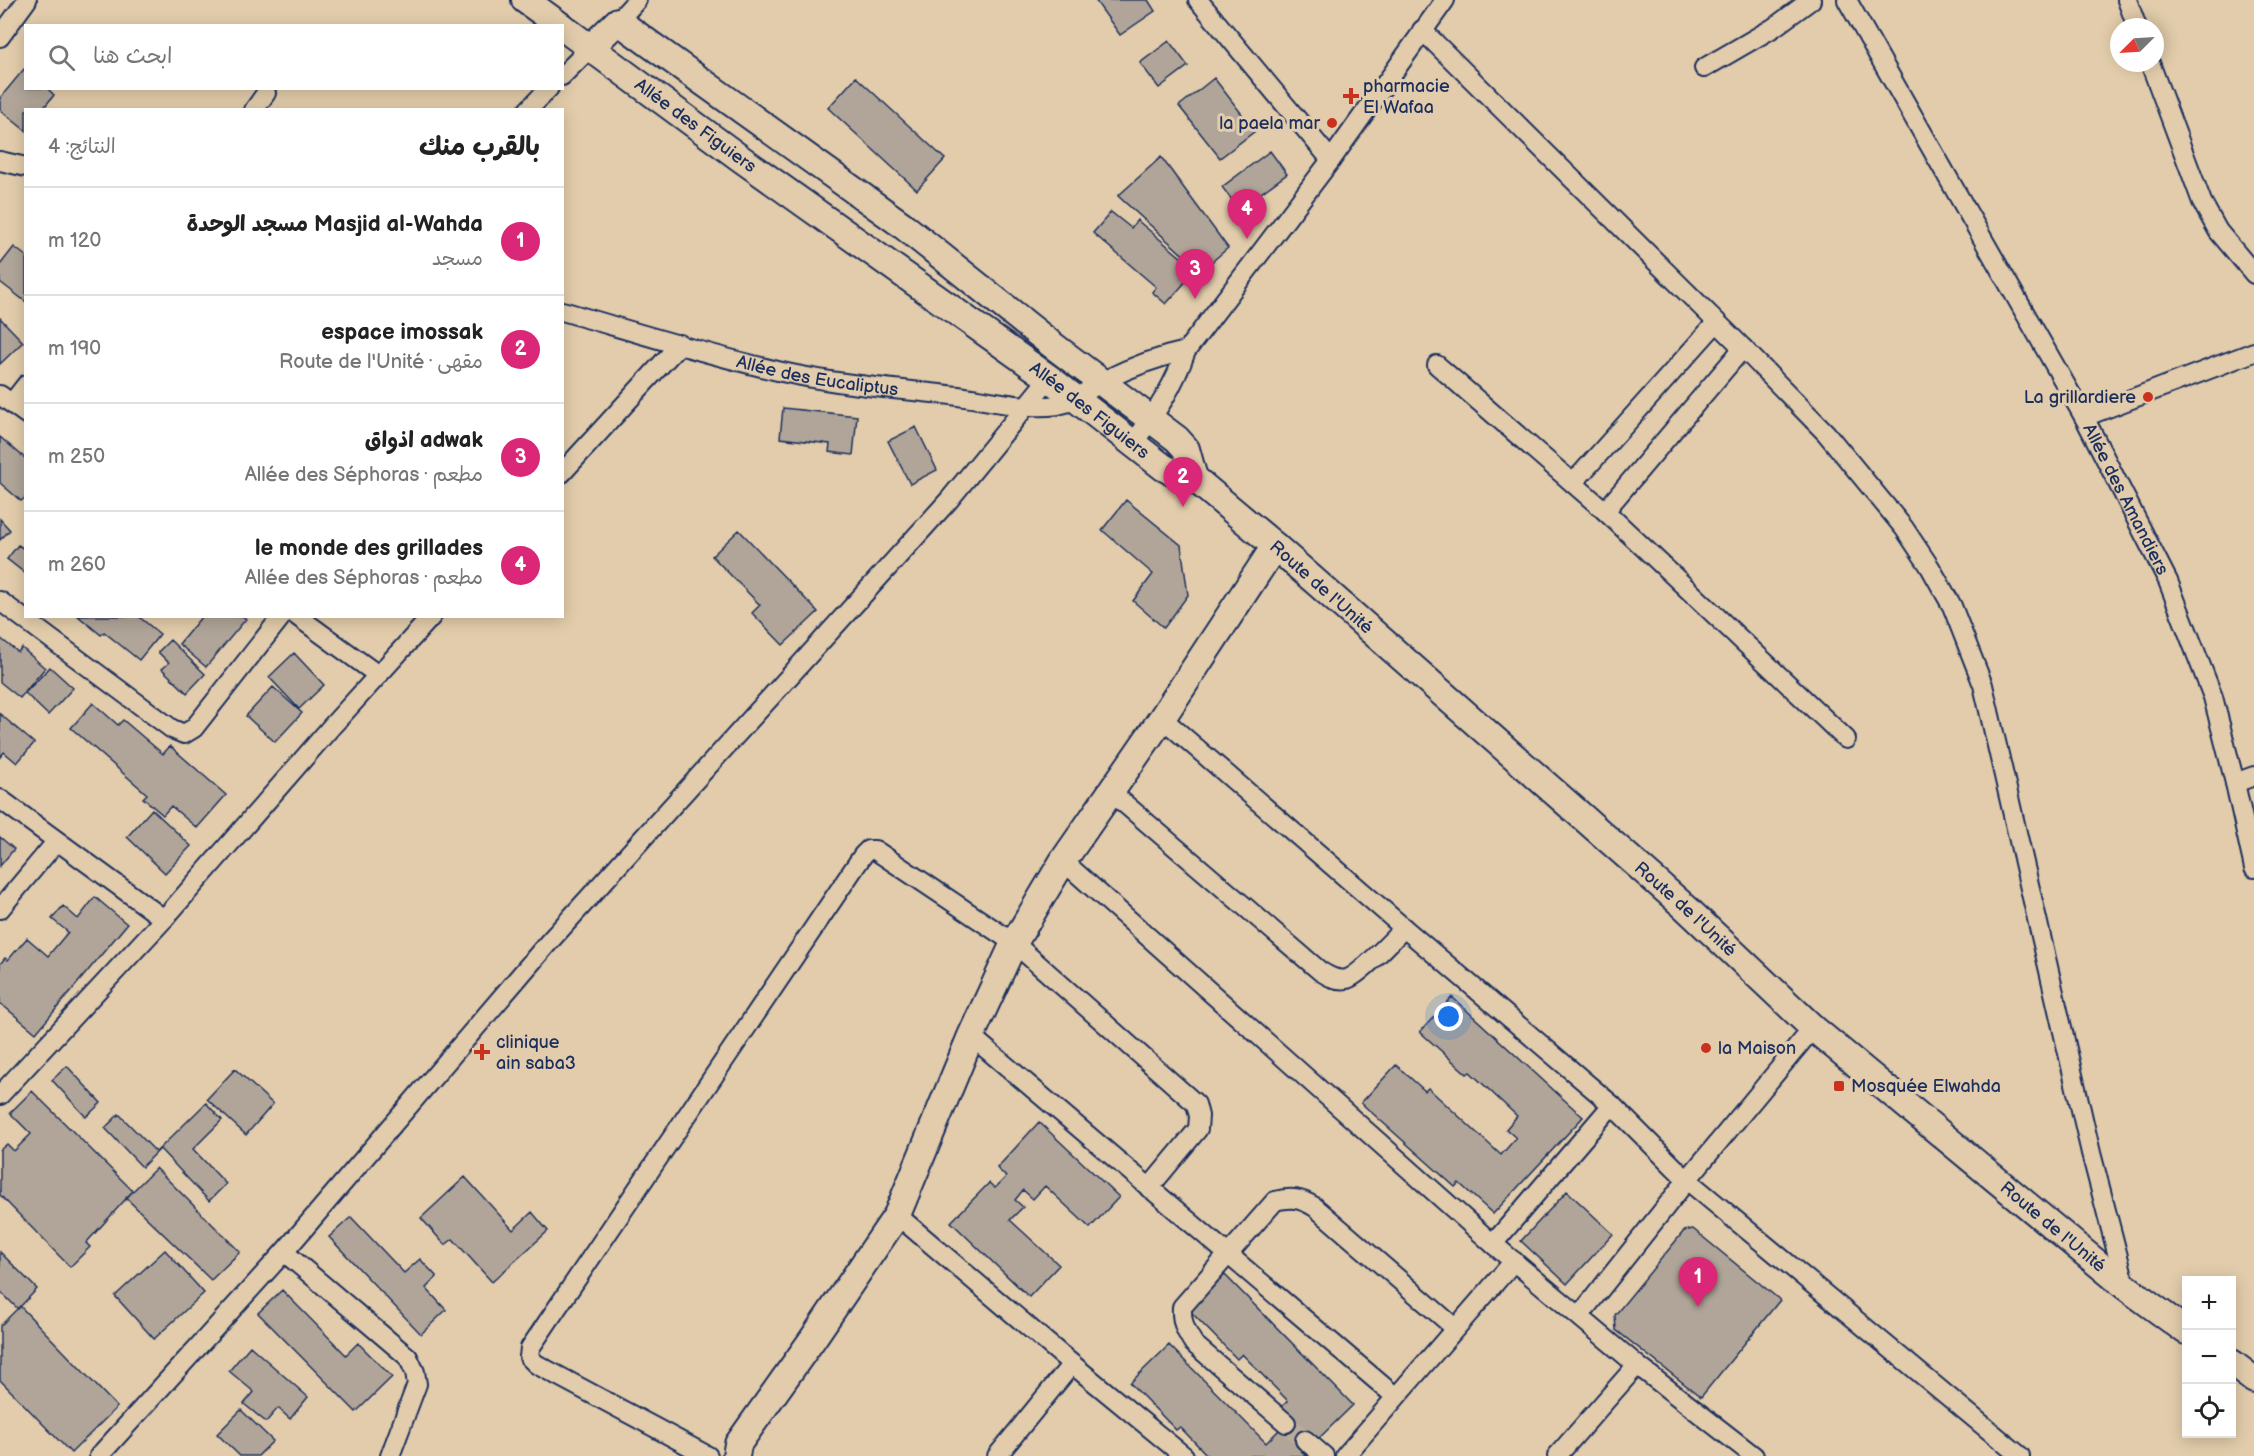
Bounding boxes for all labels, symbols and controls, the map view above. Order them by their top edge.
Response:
north arrow [2110,18,2164,72]
search box [24,24,564,90]
icon: search [45,41,78,74]
text: ابحث هنا [93,43,173,70]
street label: Allée des Figuiers [630,74,760,177]
place label: pharmacie El Wafaa [1363,76,1450,118]
marker: pharmacie El Wafaa [1344,89,1358,103]
place label: la paela mar [1219,113,1320,134]
marker: la paela mar [1325,116,1339,130]
text: بالقرب منك [419,132,540,163]
text: النتائج: 4 [48,135,116,159]
pin: 4 [1228,190,1266,239]
text: Masjid al-Wahda مسجد الوحدة [187,211,483,238]
text: 120 m [48,229,101,253]
text: 1 [516,229,525,253]
text: مسجد [432,247,483,271]
pin: 3 [1176,250,1214,299]
text: espace imossak [321,319,483,346]
text: 190 m [48,337,101,361]
text: 2 [515,337,527,361]
text: مقهى · Route de l'Unité [279,350,483,374]
street label: Allée des Eucaliptus [734,351,900,400]
street label: Allée des Figuiers [1025,358,1153,463]
place label: La grillardiere [2024,387,2136,408]
marker: La grillardiere [2141,390,2155,404]
street label: Allée des Amandiers [2078,420,2173,579]
text: adwak اذواق [365,427,483,454]
text: 250 m [48,445,105,469]
text: 3 [515,445,526,469]
pin: 2 [1164,458,1202,507]
text: مطعم · Allée des Séphoras [245,463,483,487]
text: le monde des grillades [255,535,483,562]
street label: Route de l'Unité [1265,536,1377,639]
text: 260 m [48,553,106,577]
text: 4 [515,553,526,577]
text: مطعم · Allée des Séphoras [245,566,483,590]
street label: Route de l'Unité [1630,858,1741,961]
your location [1434,1002,1463,1031]
place label: clinique ain saba3 [496,1032,576,1074]
place label: la Maison [1718,1038,1796,1059]
marker: la Maison [1699,1041,1713,1055]
marker: clinique ain saba3 [473,1043,491,1061]
place label: Mosquée Elwahda [1851,1076,2001,1097]
marker: Mosquée Elwahda [1832,1079,1846,1093]
street label: Route de l'Unité [1996,1177,2110,1277]
pin: 1 [1678,1258,1718,1307]
map controls [2182,1276,2236,1438]
button: + [2182,1276,2236,1330]
button: − [2182,1330,2236,1384]
button: locate [2182,1384,2236,1438]

